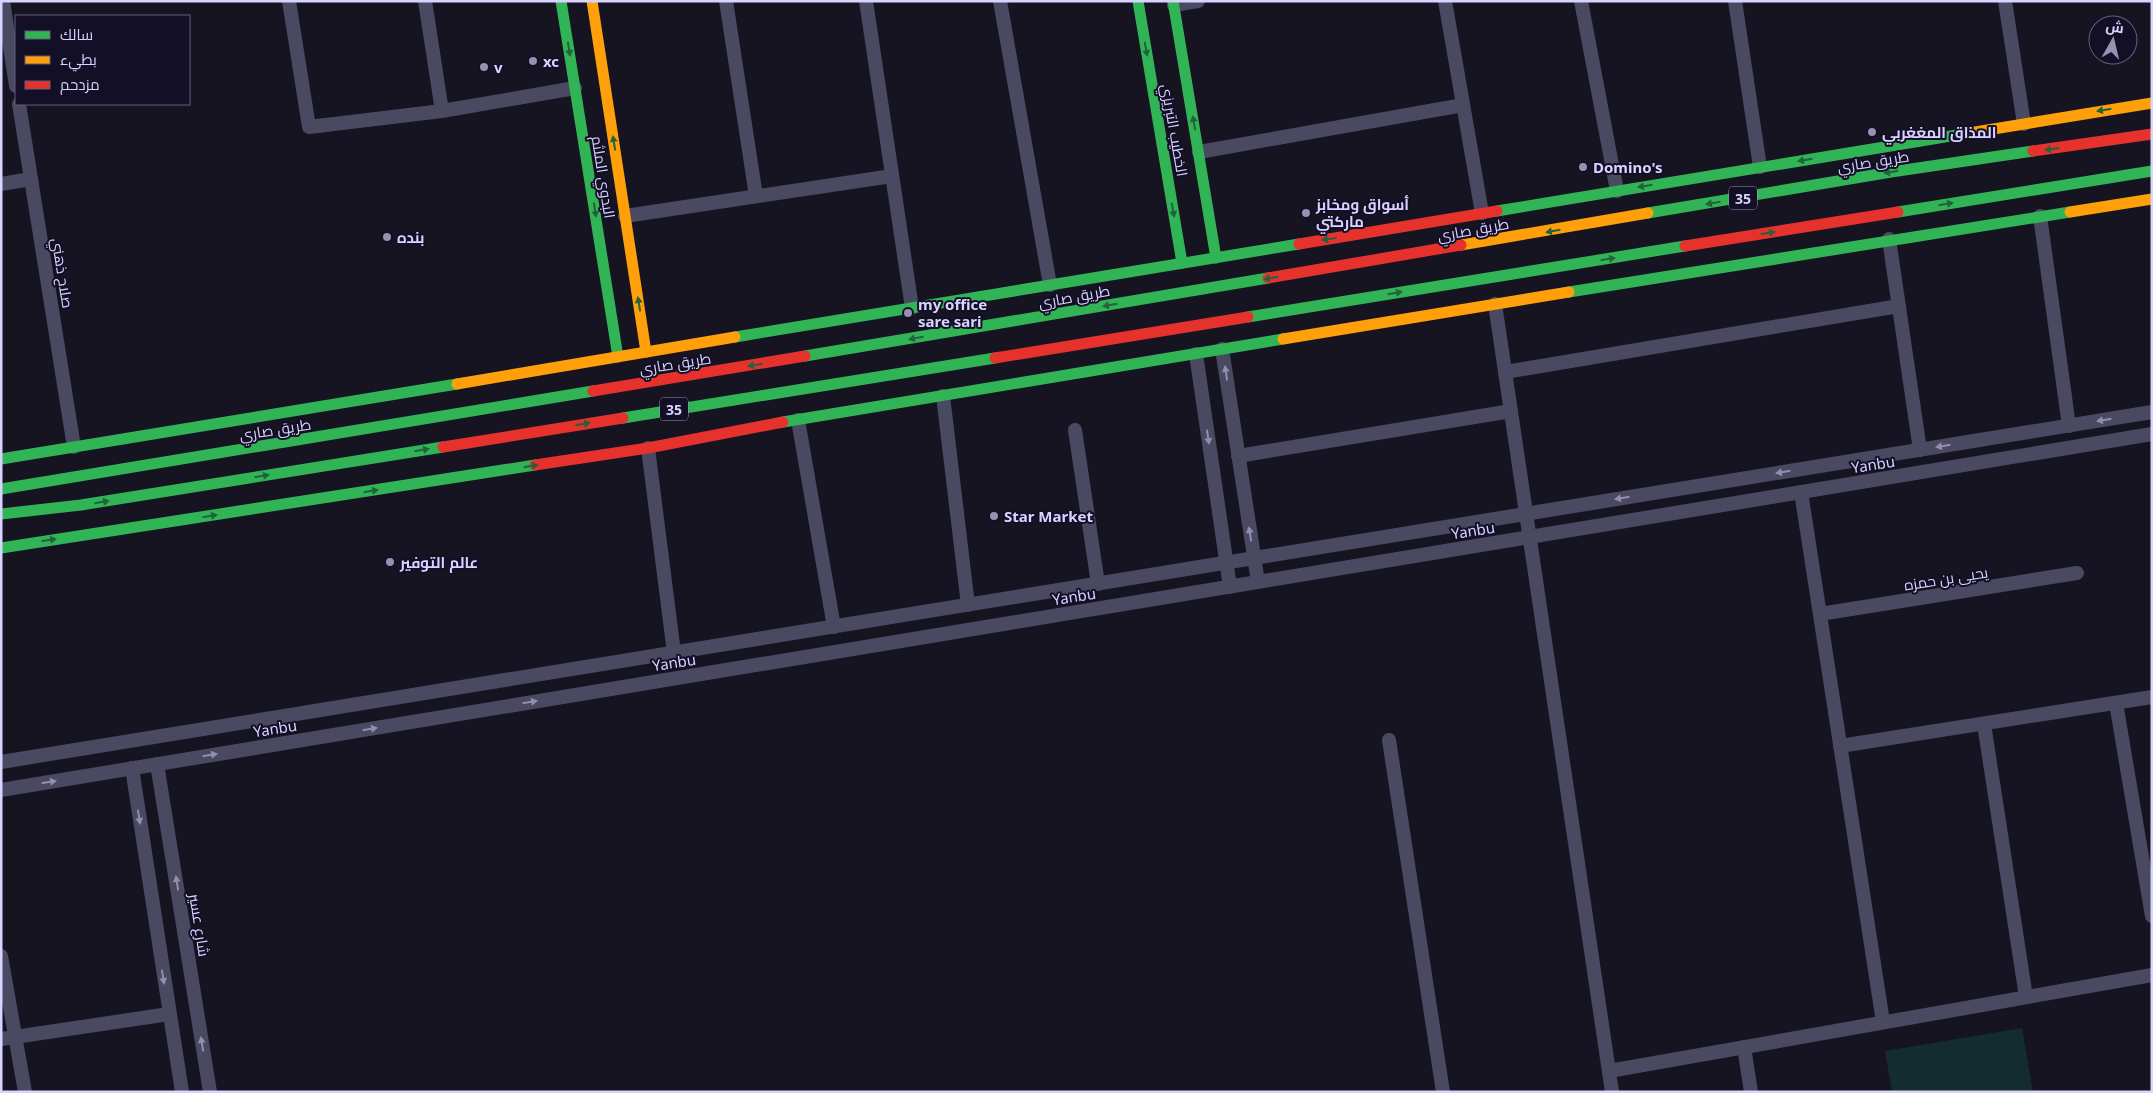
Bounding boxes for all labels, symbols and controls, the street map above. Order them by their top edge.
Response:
legend [15,15,190,105]
north arrow [2088,15,2138,65]
text: ش [2105,16,2125,37]
text: سالك [60,24,93,44]
one-way arrow [565,42,573,58]
one-way arrow [1143,42,1151,58]
text: بطيء [60,49,97,72]
place label: xc [543,51,559,71]
marker: xc [527,55,539,67]
place label: v [494,57,503,77]
marker: v [478,61,490,73]
text: مزدحم [60,74,100,95]
street label: الخطيب التبريزي [1154,82,1193,178]
one-way arrow [2095,107,2111,115]
one-way arrow [1189,115,1197,131]
place label: المذاق المغغربي [1882,122,1997,145]
marker: المذاق المغغربي [1866,126,1878,138]
street label: البدوي الملثم [585,134,620,220]
one-way arrow [610,135,618,151]
street label: طريق صاري [1836,145,1911,179]
one-way arrow [2043,145,2059,153]
one-way arrow [1797,156,1813,164]
place label: Domino's [1593,157,1663,177]
marker: Domino's [1577,161,1589,173]
one-way arrow [1882,169,1898,177]
one-way arrow [1637,183,1653,191]
road number: 35 [1729,187,1757,210]
place label: أسواق ومخابز ماركتي [1315,194,1409,234]
one-way arrow [1705,200,1721,208]
one-way arrow [1938,200,1954,208]
one-way arrow [591,202,599,218]
one-way arrow [1170,202,1178,218]
marker: أسواق ومخابز ماركتي [1300,207,1312,219]
street label: طريق صاري [1436,213,1511,248]
place label: بنده [397,227,425,247]
one-way arrow [1545,227,1561,235]
one-way arrow [1760,229,1776,237]
marker: بنده [381,231,393,243]
one-way arrow [1321,235,1337,243]
street label: صلاح ذهني [45,236,78,310]
one-way arrow [1600,255,1616,263]
one-way arrow [1262,275,1278,283]
street label: طريق صاري [1037,280,1112,315]
one-way arrow [1388,289,1404,297]
place label: my office sare sari [918,294,987,331]
one-way arrow [634,295,642,311]
one-way arrow [1102,302,1118,310]
marker: my office sare sari [902,307,914,319]
one-way arrow [907,334,923,342]
street label: طريق صاري [638,347,713,381]
one-way arrow [747,361,763,369]
one-way arrow [1221,365,1229,381]
road number: 35 [660,398,688,420]
street label: طريق صاري [238,413,313,447]
one-way arrow [2095,416,2111,424]
one-way arrow [575,419,591,427]
one-way arrow [1204,429,1212,445]
one-way arrow [1935,443,1951,451]
one-way arrow [415,445,431,453]
street label: Yanbu [1850,451,1896,477]
one-way arrow [524,461,540,469]
one-way arrow [1775,469,1791,477]
one-way arrow [254,472,270,480]
one-way arrow [363,486,379,494]
one-way arrow [1614,495,1630,503]
one-way arrow [94,498,110,506]
place label: Star Market [1004,506,1093,526]
marker: Star Market [988,510,1000,522]
one-way arrow [202,511,218,519]
street label: Yanbu [1450,517,1496,543]
one-way arrow [1246,525,1254,541]
one-way arrow [42,536,58,544]
place label: عالم التوفير [399,552,478,573]
marker: عالم التوفير [384,556,396,568]
street label: يحيى بن حمزه [1903,561,1990,595]
street label: Yanbu [1051,583,1097,609]
street label: Yanbu [651,649,697,675]
one-way arrow [523,698,539,706]
street label: Yanbu [252,715,298,741]
one-way arrow [362,724,378,732]
one-way arrow [202,751,218,759]
one-way arrow [42,778,58,786]
one-way arrow [135,809,143,825]
one-way arrow [172,875,180,891]
street label: شارع عسير [183,891,215,958]
one-way arrow [160,969,168,985]
one-way arrow [198,1035,206,1051]

